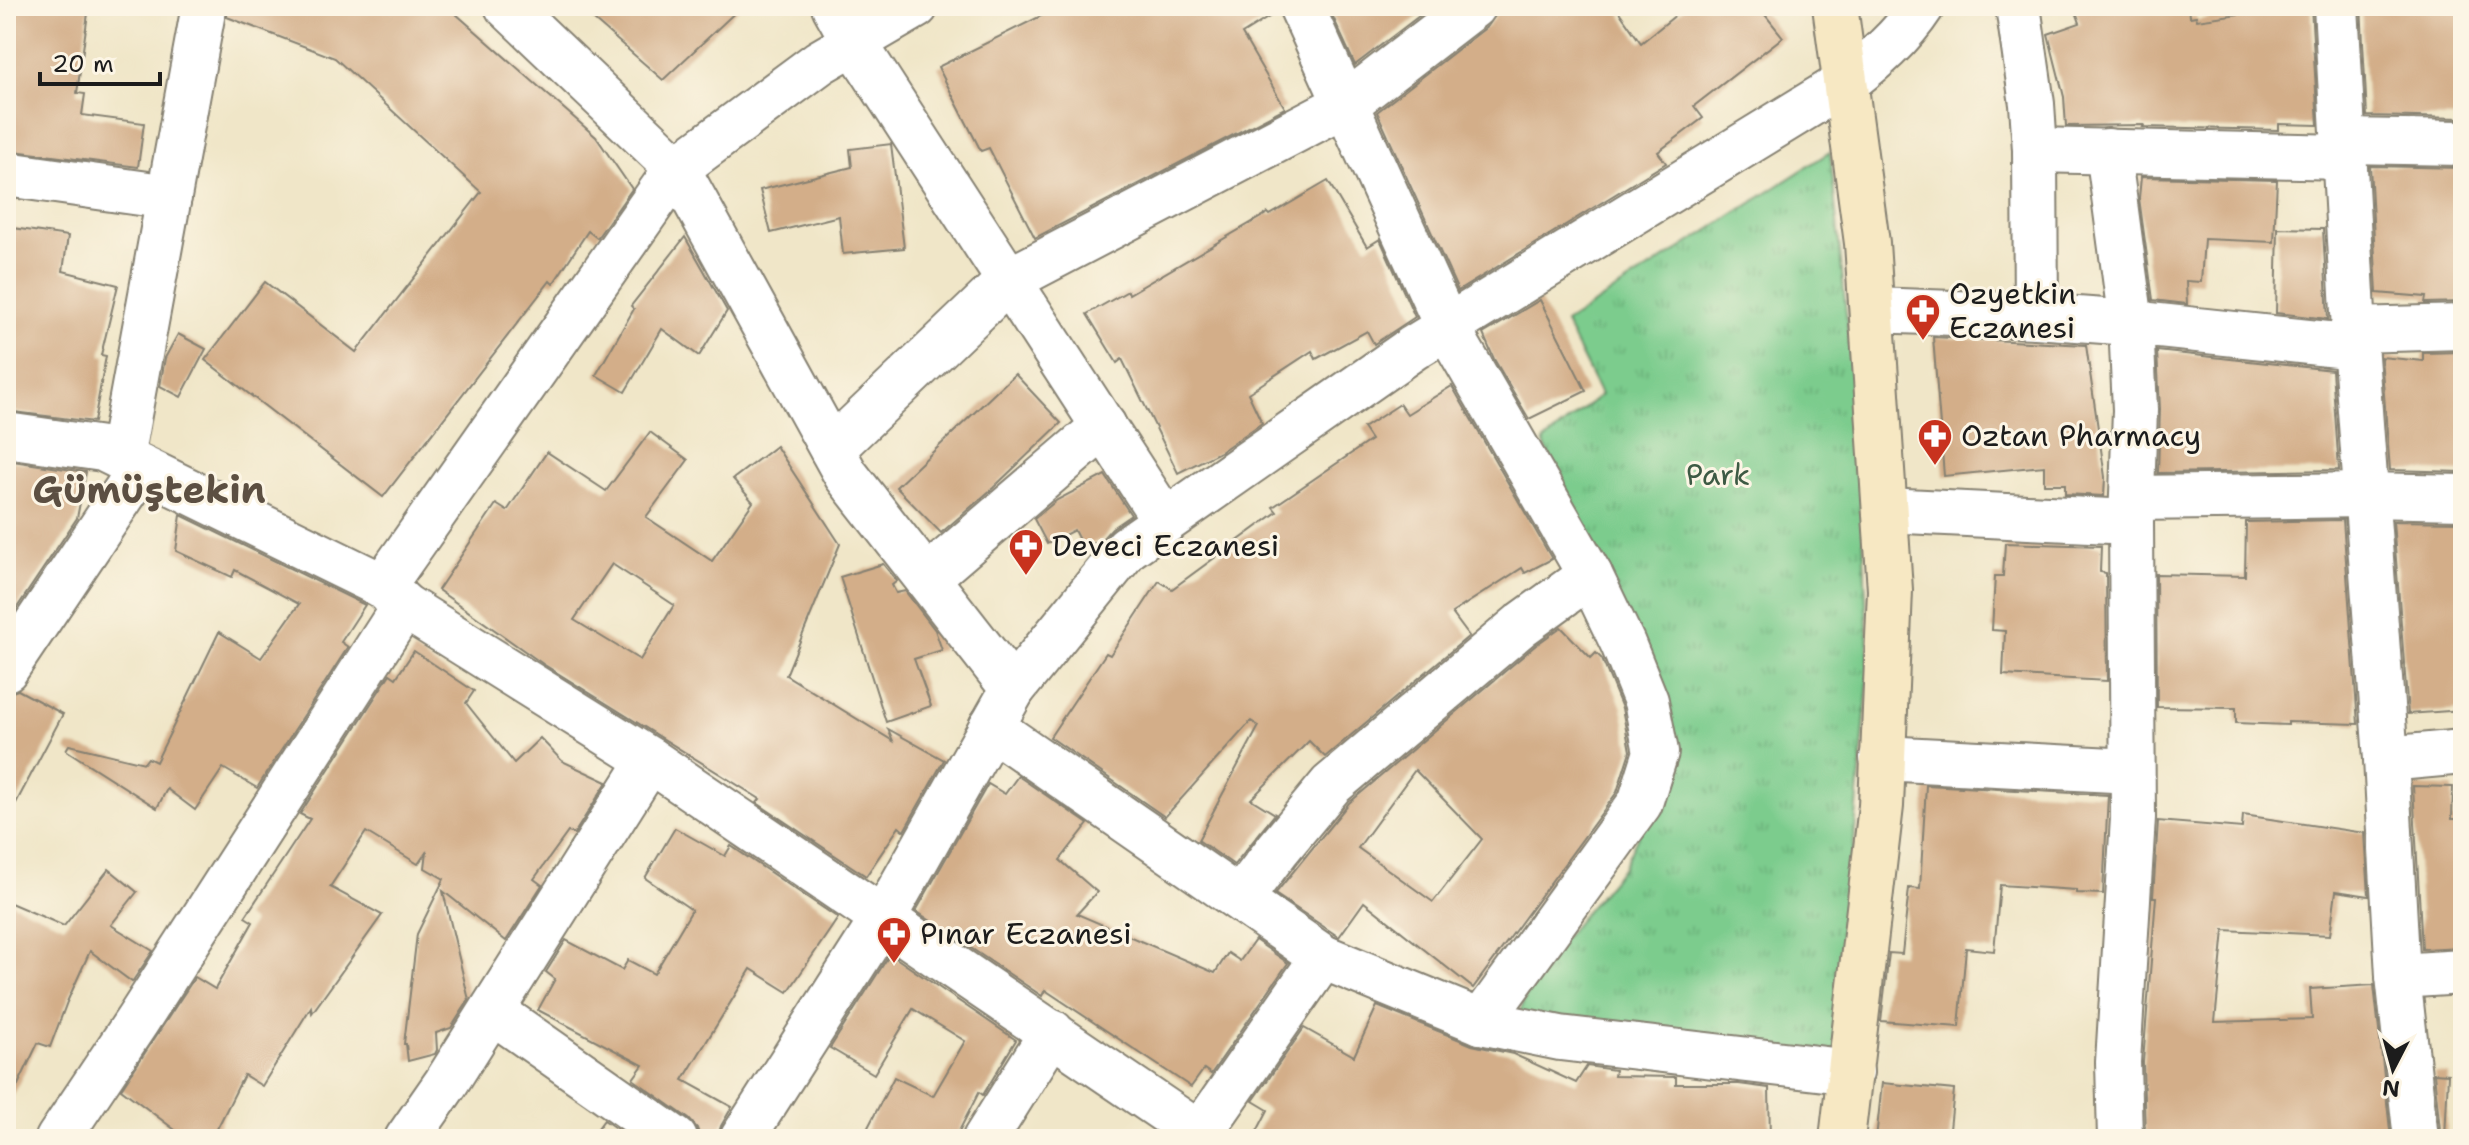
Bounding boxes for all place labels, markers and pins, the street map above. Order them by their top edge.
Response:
place label: Ozyetkin Eczanesi [1949,273,2076,348]
pharmacy icon: Ozyetkin Eczanesi [1904,292,1942,342]
place label: Oztan Pharmacy [1961,415,2201,456]
pharmacy icon: Oztan Pharmacy [1916,417,1954,467]
place label: Deveci Eczanesi [1052,525,1279,566]
pharmacy icon: Deveci Eczanesi [1007,527,1045,577]
place label: Pınar Eczanesi [920,913,1132,954]
pharmacy icon: Pınar Eczanesi [875,915,913,965]

